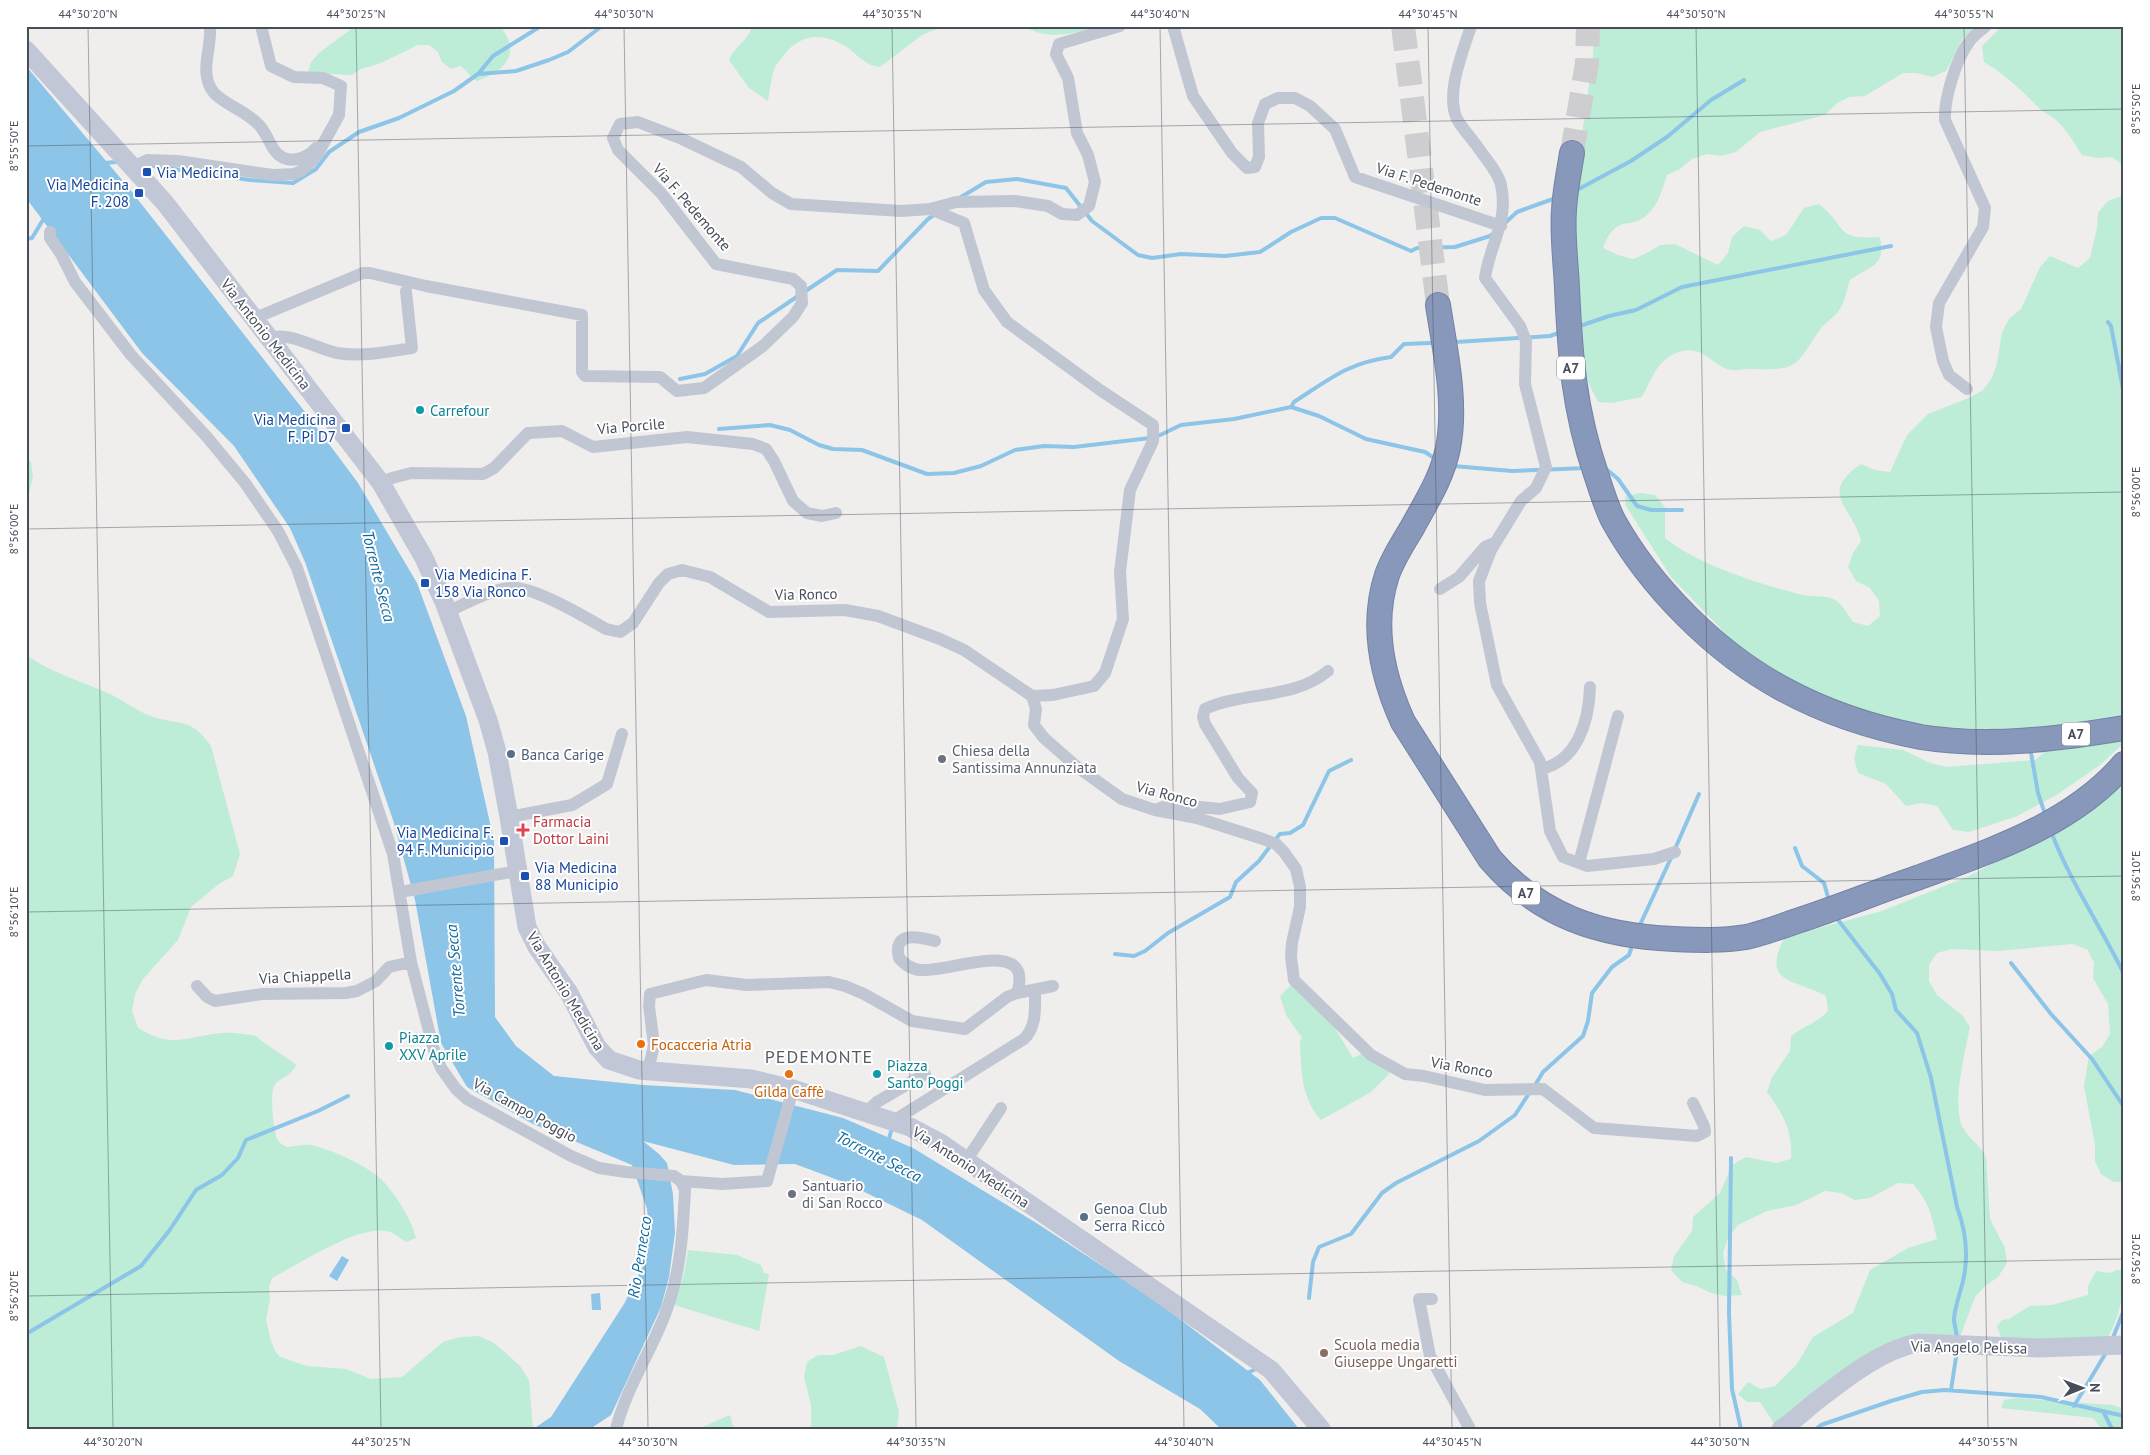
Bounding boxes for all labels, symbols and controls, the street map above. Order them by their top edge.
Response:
text: 44°30'20"N [58,6,118,21]
text: 44°30'25"N [326,6,386,21]
text: 44°30'30"N [594,6,654,21]
text: 44°30'35"N [862,6,922,21]
text: 44°30'40"N [1130,6,1190,21]
text: 44°30'45"N [1398,6,1458,21]
text: 44°30'50"N [1666,6,1726,21]
text: 44°30'55"N [1934,6,1994,21]
text: 8°55'50"E [2128,84,2143,134]
text: 8°55'50"E [6,121,21,171]
street label: Via F. Pedemonte [1373,158,1484,210]
street label: Via F. Pedemonte [648,159,735,255]
place label: Via Medicina [156,163,239,182]
marker: Via Medicina [141,166,153,178]
place label: Via Medicina F. 208 [46,175,129,211]
marker: Via Medicina F. 208 [133,187,145,199]
street label: Via Antonio Medicina [216,274,315,393]
road number: A7 [1557,356,1585,379]
place label: Carrefour [430,401,489,420]
marker: Carrefour [414,404,426,416]
place label: Via Medicina F. Pi D7 [253,410,336,446]
street label: Via Porcile [595,414,666,439]
marker: Via Medicina F. Pi D7 [340,422,352,434]
text: 8°56'00"E [2128,467,2143,517]
text: 8°56'00"E [6,504,21,554]
water label: Torrente Secca [358,528,400,624]
place label: Via Medicina F. 158 Via Ronco [434,565,532,601]
marker: Via Medicina F. 158 Via Ronco [419,577,431,589]
street label: Via Ronco [773,584,838,604]
road number: A7 [2062,722,2090,746]
place label: Chiesa della Santissima Annunziata [952,741,1097,777]
place label: Banca Carige [521,745,604,764]
marker: Banca Carige [505,748,517,760]
marker: Chiesa della Santissima Annunziata [936,753,948,765]
street label: Via Ronco [1133,776,1200,811]
place label: Farmacia Dottor Laini [533,812,609,848]
place label: Via Medicina F. 94 F. Municipio [396,823,494,859]
marker: Farmacia Dottor Laini [517,824,529,836]
marker: Via Medicina F. 94 F. Municipio [498,835,510,847]
text: 8°56'10"E [2128,851,2143,901]
place label: Via Medicina 88 Municipio [534,858,619,894]
marker: Via Medicina 88 Municipio [519,870,531,882]
road number: A7 [1512,881,1540,904]
text: 8°56'10"E [6,887,21,937]
water label: Torrente Secca [441,923,469,1018]
street label: Via Antonio Medicina [522,927,609,1054]
street label: Via Chiappella [257,964,352,988]
place label: Piazza XXV Aprile [399,1028,467,1064]
place label: Focacceria Atria [651,1035,752,1054]
marker: Focacceria Atria [635,1038,647,1050]
marker: Piazza XXV Aprile [383,1040,395,1052]
district label: PEDEMONTE [765,1045,873,1068]
street label: Via Ronco [1428,1052,1495,1082]
place label: Piazza Santo Poggi [887,1056,964,1092]
marker: Gilda Caffè [783,1068,795,1080]
marker: Piazza Santo Poggi [871,1068,883,1080]
street label: Via Campo Poggio [469,1073,580,1146]
place label: Gilda Caffè [754,1082,824,1101]
street label: Via Antonio Medicina [908,1122,1033,1212]
water label: Torrente Secca [833,1126,925,1186]
place label: Santuario di San Rocco [802,1176,883,1212]
marker: Santuario di San Rocco [786,1188,798,1200]
place label: Genoa Club Serra Riccò [1094,1199,1168,1235]
marker: Genoa Club Serra Riccò [1078,1211,1090,1223]
water label: Rio Pernecco [623,1215,655,1299]
text: 8°56'20"E [2128,1234,2143,1284]
text: 8°56'20"E [6,1271,21,1321]
place label: Scuola media Giuseppe Ungaretti [1334,1335,1457,1371]
street label: Via Angelo Pelissa [1910,1336,2027,1358]
marker: Scuola media Giuseppe Ungaretti [1318,1347,1330,1359]
north arrow [2058,1362,2108,1412]
text: N [2086,1383,2104,1393]
text: 44°30'20"N [83,1434,143,1449]
text: 44°30'25"N [351,1434,411,1449]
text: 44°30'30"N [618,1434,678,1449]
text: 44°30'35"N [886,1434,946,1449]
text: 44°30'40"N [1154,1434,1214,1449]
text: 44°30'45"N [1422,1434,1482,1449]
text: 44°30'50"N [1690,1434,1750,1449]
text: 44°30'55"N [1958,1434,2018,1449]

